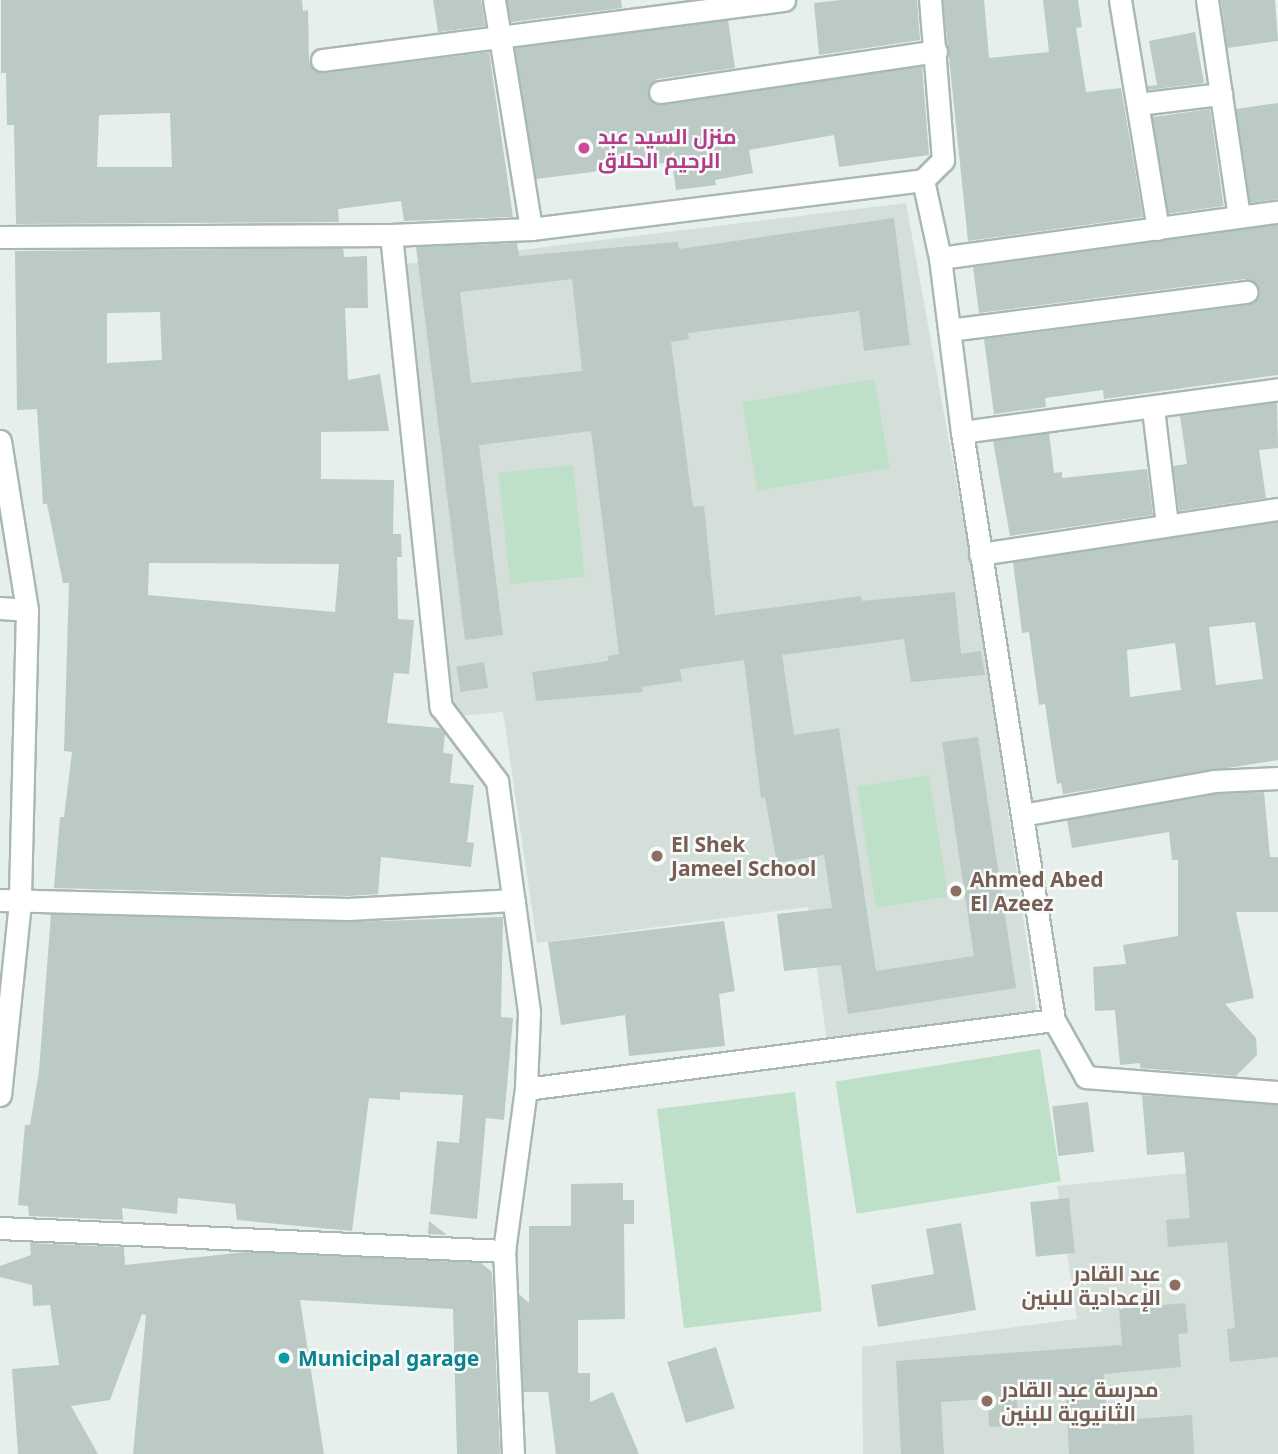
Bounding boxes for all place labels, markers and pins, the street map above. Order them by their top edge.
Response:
place label: منزل السيد عبد الرحيم الحلاق [598,123,737,173]
marker: منزل السيد عبد الرحيم الحلاق [576,140,592,156]
place label: El Shek Jameel School [671,831,816,881]
marker: El Shek Jameel School [649,848,665,864]
place label: Ahmed Abed El Azeez [970,866,1104,916]
marker: Ahmed Abed El Azeez [948,883,964,899]
place label: عبد القادر الإعدادية للبنين [1022,1260,1161,1310]
marker: عبد القادر الإعدادية للبنين [1167,1277,1183,1293]
place label: Municipal garage [298,1345,479,1371]
marker: Municipal garage [276,1350,292,1366]
place label: مدرسة عبد القادر الثانيوية للبنين [1001,1376,1159,1426]
marker: مدرسة عبد القادر الثانيوية للبنين [979,1393,995,1409]

